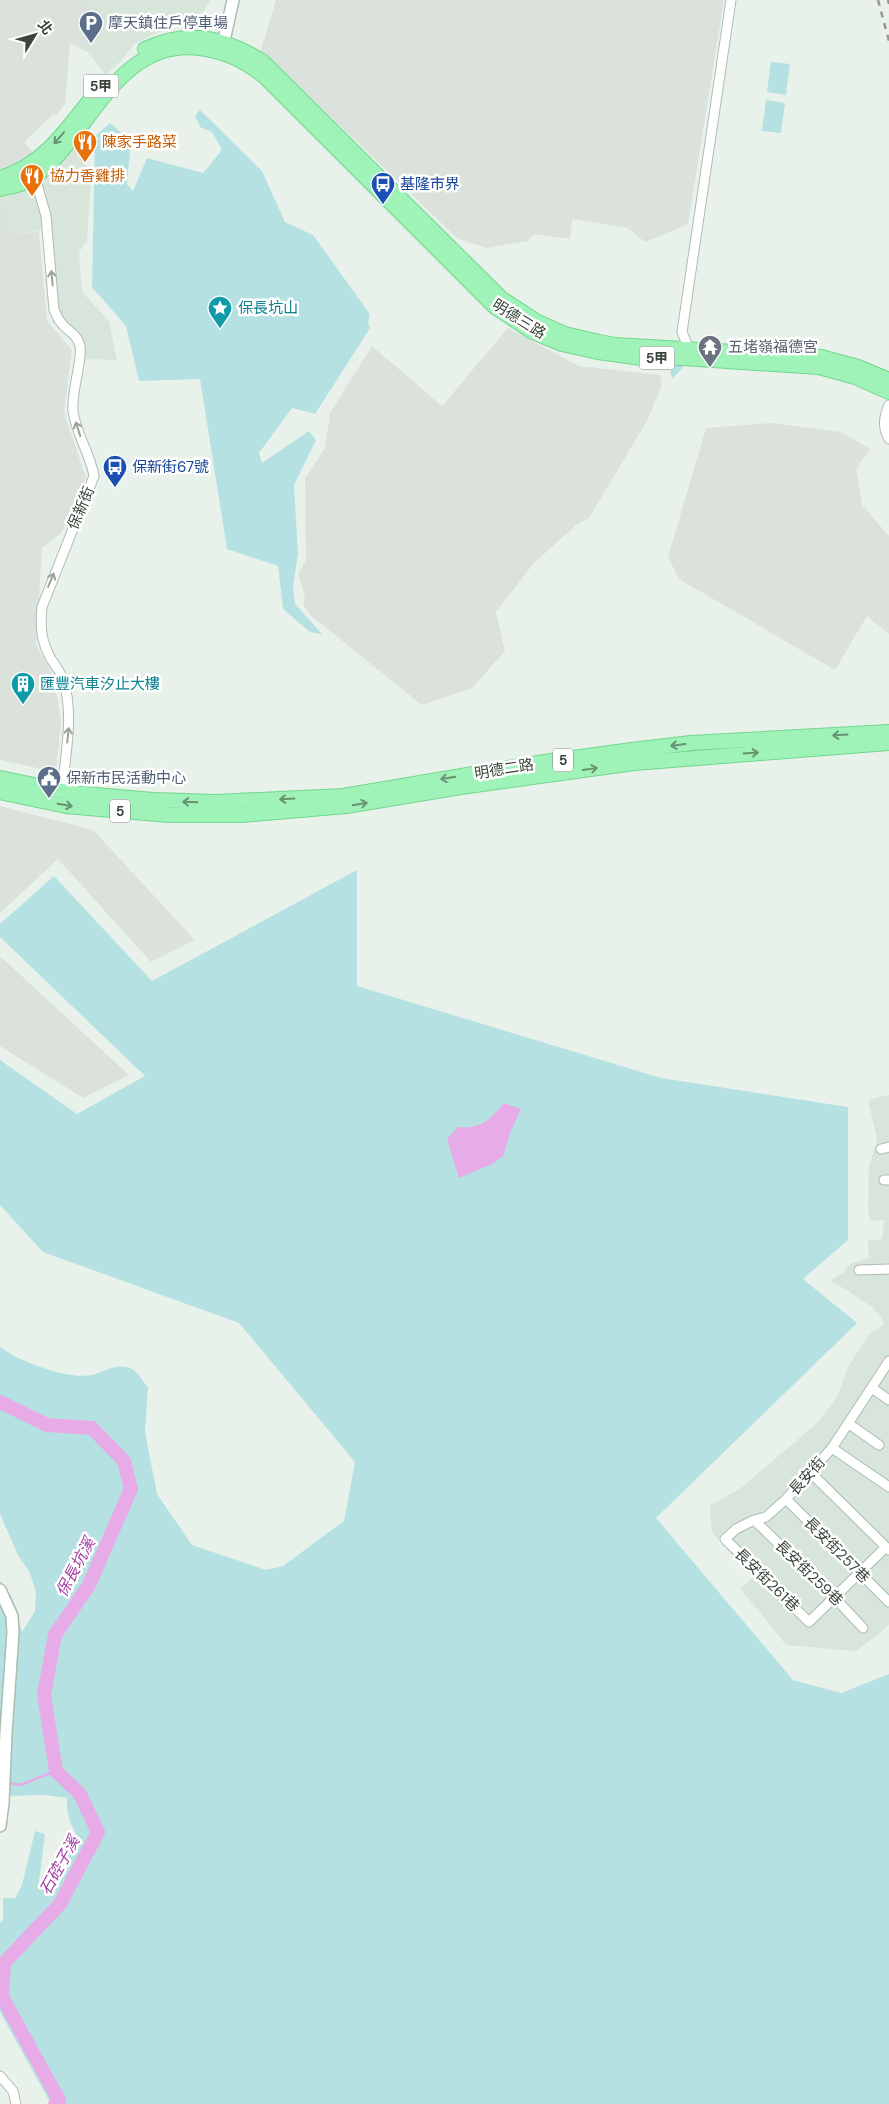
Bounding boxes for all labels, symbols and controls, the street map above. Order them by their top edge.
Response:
north arrow [10,10,60,60]
parking icon: 摩天鎮住戶停車場 [78,10,104,44]
place label: 摩天鎮住戶停車場 [108,13,228,33]
text: 北 [34,16,57,38]
road number: 5甲 [84,74,118,98]
restaurant icon: 陳家手路菜 [72,129,98,163]
one-way arrow [54,131,65,144]
place label: 陳家手路菜 [102,132,177,152]
restaurant icon: 協力香雞排 [19,163,45,197]
place label: 協力香雞排 [50,166,125,186]
bus stop icon: 基隆市界 [370,171,396,205]
place label: 基隆市界 [400,174,460,194]
one-way arrow [47,270,56,286]
place icon: 保長坑山 [207,295,233,329]
street label: 明德三路 [488,295,550,343]
place label: 保長坑山 [238,298,298,318]
temple icon: 五堵嶺福德宮 [697,334,723,368]
place label: 五堵嶺福德宮 [728,337,818,357]
road number: 5甲 [640,346,674,369]
one-way arrow [73,422,83,438]
bus stop icon: 保新街67號 [102,454,128,488]
place label: 保新街67號 [132,457,209,477]
street label: 保新街 [63,483,99,533]
one-way arrow [47,573,57,588]
building icon: 匯豐汽車汐止大樓 [10,671,36,705]
place label: 匯豐汽車汐止大樓 [40,674,160,694]
one-way arrow [63,727,73,743]
one-way arrow [833,730,849,739]
one-way arrow [670,740,686,750]
road number: 5 [553,748,573,772]
one-way arrow [743,748,759,757]
street label: 明德二路 [473,754,535,784]
one-way arrow [581,763,597,773]
public building icon: 保新市民活動中心 [36,765,62,799]
place label: 保新市民活動中心 [66,768,186,788]
one-way arrow [440,773,456,783]
one-way arrow [279,794,295,803]
one-way arrow [182,798,198,807]
road number: 5 [110,799,130,822]
one-way arrow [351,799,367,809]
one-way arrow [56,801,72,811]
street label: 長安街 [785,1453,829,1499]
street label: 長安街257巷 [800,1513,874,1587]
water label: 保長坑溪 [51,1532,101,1600]
street label: 長安街259巷 [771,1536,847,1610]
street label: 長安街261巷 [730,1544,804,1616]
water label: 石硿子溪 [35,1830,85,1898]

